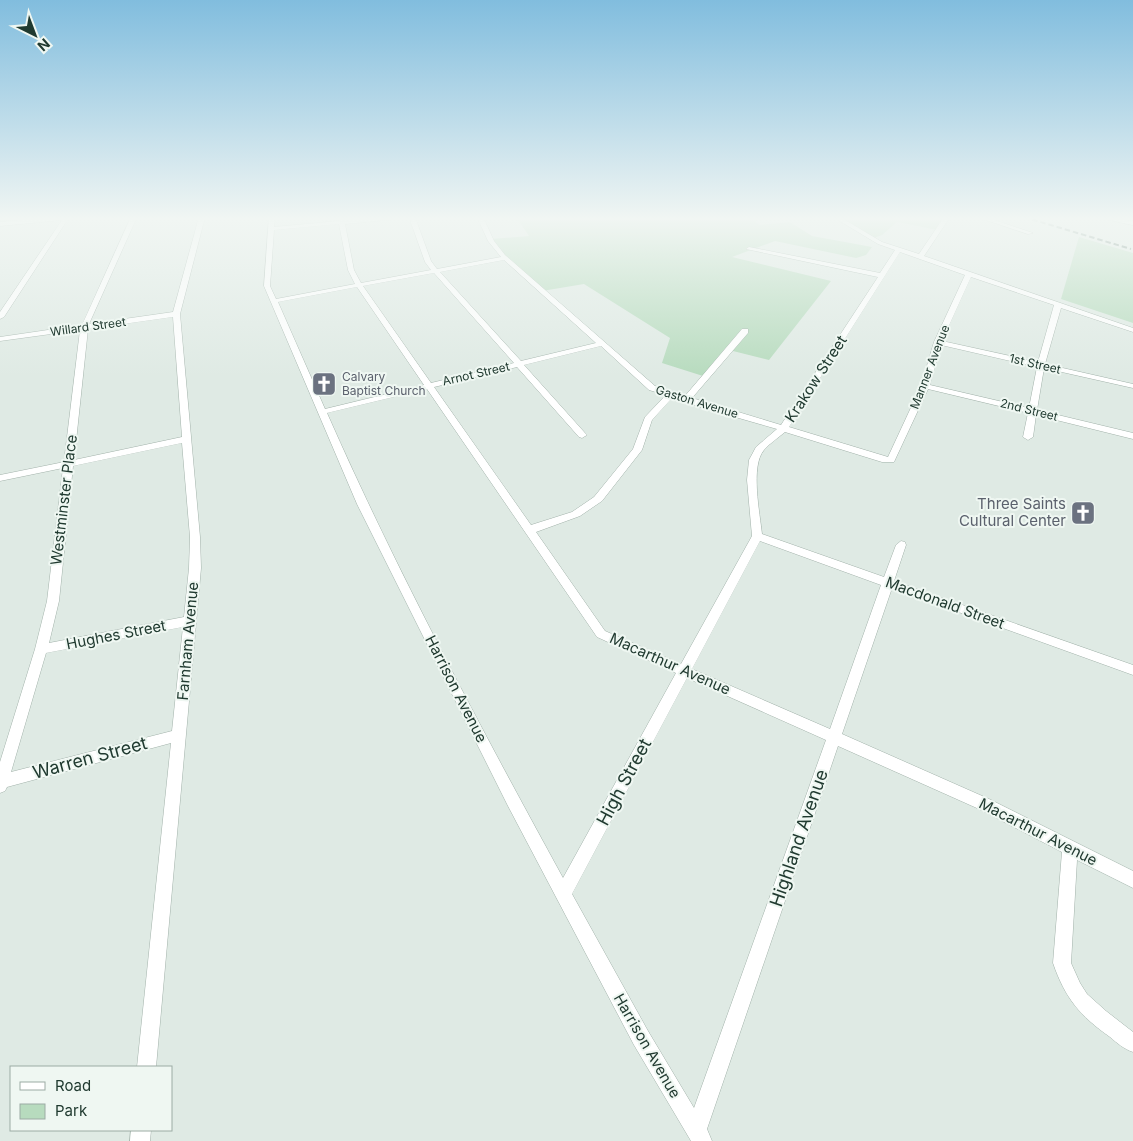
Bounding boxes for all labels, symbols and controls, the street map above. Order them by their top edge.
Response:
north arrow [10,10,60,60]
text: N [34,35,54,55]
street label: Willard Street [49,314,127,339]
street label: Manner Avenue [907,323,952,411]
street label: Krakow Street [780,332,851,426]
street label: 1st Street [1008,350,1062,377]
street label: Arnot Street [441,358,511,389]
place label: Calvary Baptist Church [342,369,426,398]
church icon: Calvary Baptist Church [311,371,337,397]
street label: Gaston Avenue [654,382,740,421]
street label: 2nd Street [999,395,1060,424]
street label: Westminster Place [46,434,81,566]
place label: Three Saints Cultural Center [959,494,1066,530]
church icon: Three Saints Cultural Center [1070,500,1096,526]
street label: Macdonald Street [883,572,1007,633]
street label: Farnham Avenue [173,581,202,701]
street label: Hughes Street [64,616,168,653]
street label: Macarthur Avenue [607,628,734,699]
street label: Harrison Avenue [421,632,492,746]
street label: Warren Street [30,732,149,783]
street label: High Street [592,735,655,829]
street label: Highland Avenue [765,766,832,909]
street label: Macarthur Avenue [976,794,1101,870]
street label: Harrison Avenue [610,990,685,1101]
legend [10,1066,172,1131]
text: Road [55,1076,91,1095]
text: Park [55,1101,88,1120]

